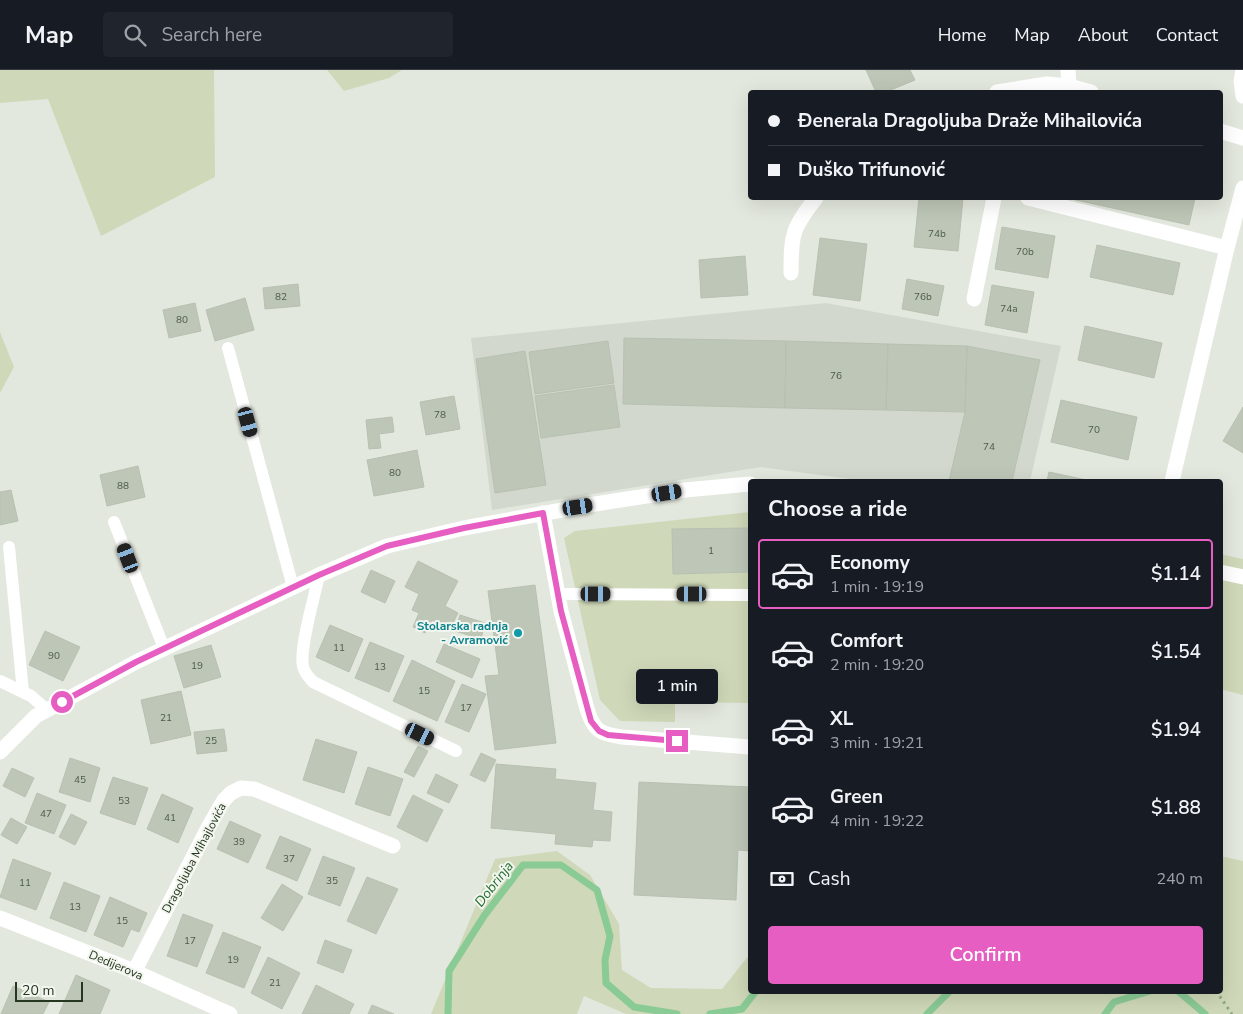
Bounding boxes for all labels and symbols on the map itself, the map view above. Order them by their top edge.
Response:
house number: 74b [928,227,946,241]
house number: 70b [1016,245,1034,259]
house number: 82 [275,290,287,304]
house number: 76b [914,290,932,304]
house number: 74a [1000,302,1018,316]
house number: 80 [176,313,188,327]
house number: 76 [830,369,842,383]
car [236,406,259,438]
house number: 78 [434,408,446,422]
house number: 70 [1088,423,1100,437]
house number: 74 [983,440,995,454]
house number: 80 [389,466,401,480]
house number: 88 [117,479,129,493]
car [651,483,682,503]
car [562,497,593,517]
car [115,541,140,575]
house number: 1 [708,544,714,558]
car [581,587,611,602]
car [677,587,707,602]
place label: Stolarska radnja - Avramović [417,618,508,648]
marker: Stolarska radnja - Avramović [512,627,524,639]
house number: 11 [333,641,345,655]
house number: 90 [48,649,60,663]
house number: 19 [191,659,203,673]
house number: 13 [374,660,386,674]
callout: 1 min [636,668,718,704]
house number: 15 [418,684,430,698]
route start [51,691,73,713]
house number: 17 [460,701,472,715]
house number: 21 [160,711,172,725]
car [403,721,436,747]
route end [666,730,688,752]
house number: 25 [205,734,217,748]
house number: 45 [74,773,86,787]
house number: 53 [118,794,130,808]
street label: Dragoljuba Mihajlovića [158,800,230,916]
house number: 47 [40,807,52,821]
house number: 41 [164,811,176,825]
house number: 39 [233,835,245,849]
house number: 37 [283,852,295,866]
water label: Dobrinja [470,857,518,911]
house number: 35 [326,874,338,888]
house number: 11 [19,876,31,890]
house number: 13 [69,900,81,914]
house number: 15 [116,914,128,928]
house number: 17 [184,934,196,948]
street label: Dedijerova [86,946,146,984]
house number: 19 [227,953,239,967]
house number: 21 [269,976,281,990]
scale bar [15,979,82,1002]

